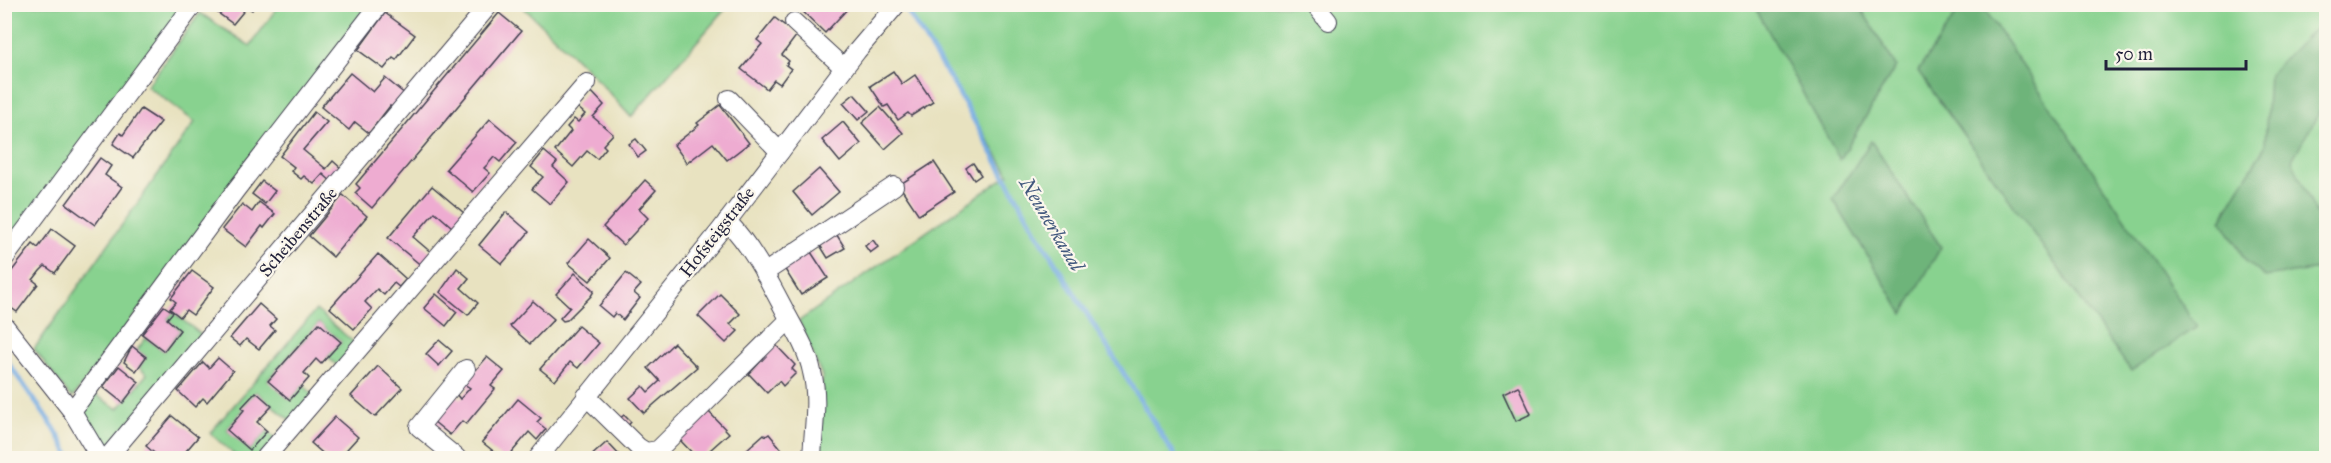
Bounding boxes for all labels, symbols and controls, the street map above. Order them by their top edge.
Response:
scale bar [2106,33,2246,71]
text: 50 m [2115,43,2153,65]
water label: Neunerkanal [1014,172,1090,277]
street label: Hofsteigstraße [675,182,760,282]
street label: Scheibenstraße [254,183,342,281]

